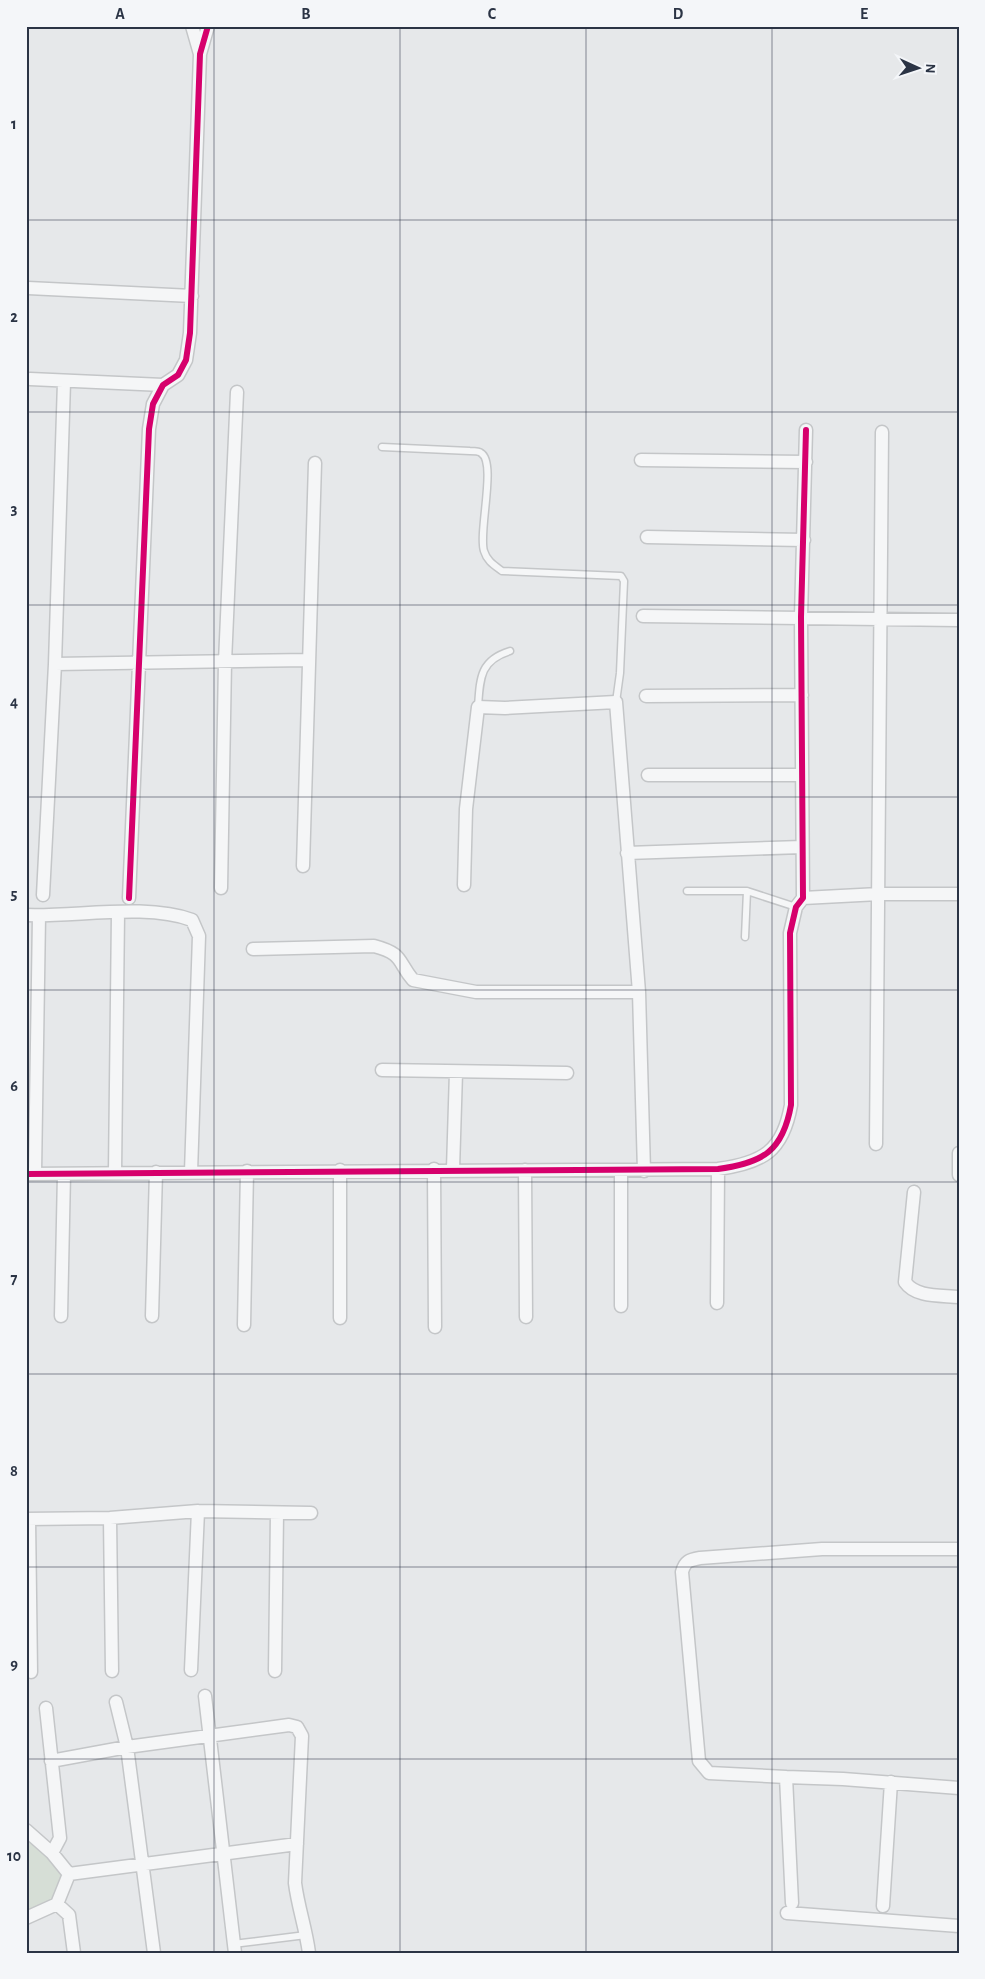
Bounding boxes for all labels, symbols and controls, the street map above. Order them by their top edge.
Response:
text: A [115,6,125,22]
text: B [301,6,311,22]
text: C [488,6,497,22]
text: D [673,6,684,22]
text: E [860,6,868,22]
north arrow [892,42,942,92]
text: N [923,63,937,74]
text: 1 [11,116,17,132]
text: 2 [10,309,18,325]
text: 3 [11,501,18,517]
text: 4 [10,694,18,710]
text: 5 [11,886,18,902]
text: 6 [10,1078,18,1094]
text: 7 [11,1271,18,1287]
text: 8 [10,1463,18,1479]
text: 9 [10,1656,18,1672]
text: 10 [7,1848,21,1864]

